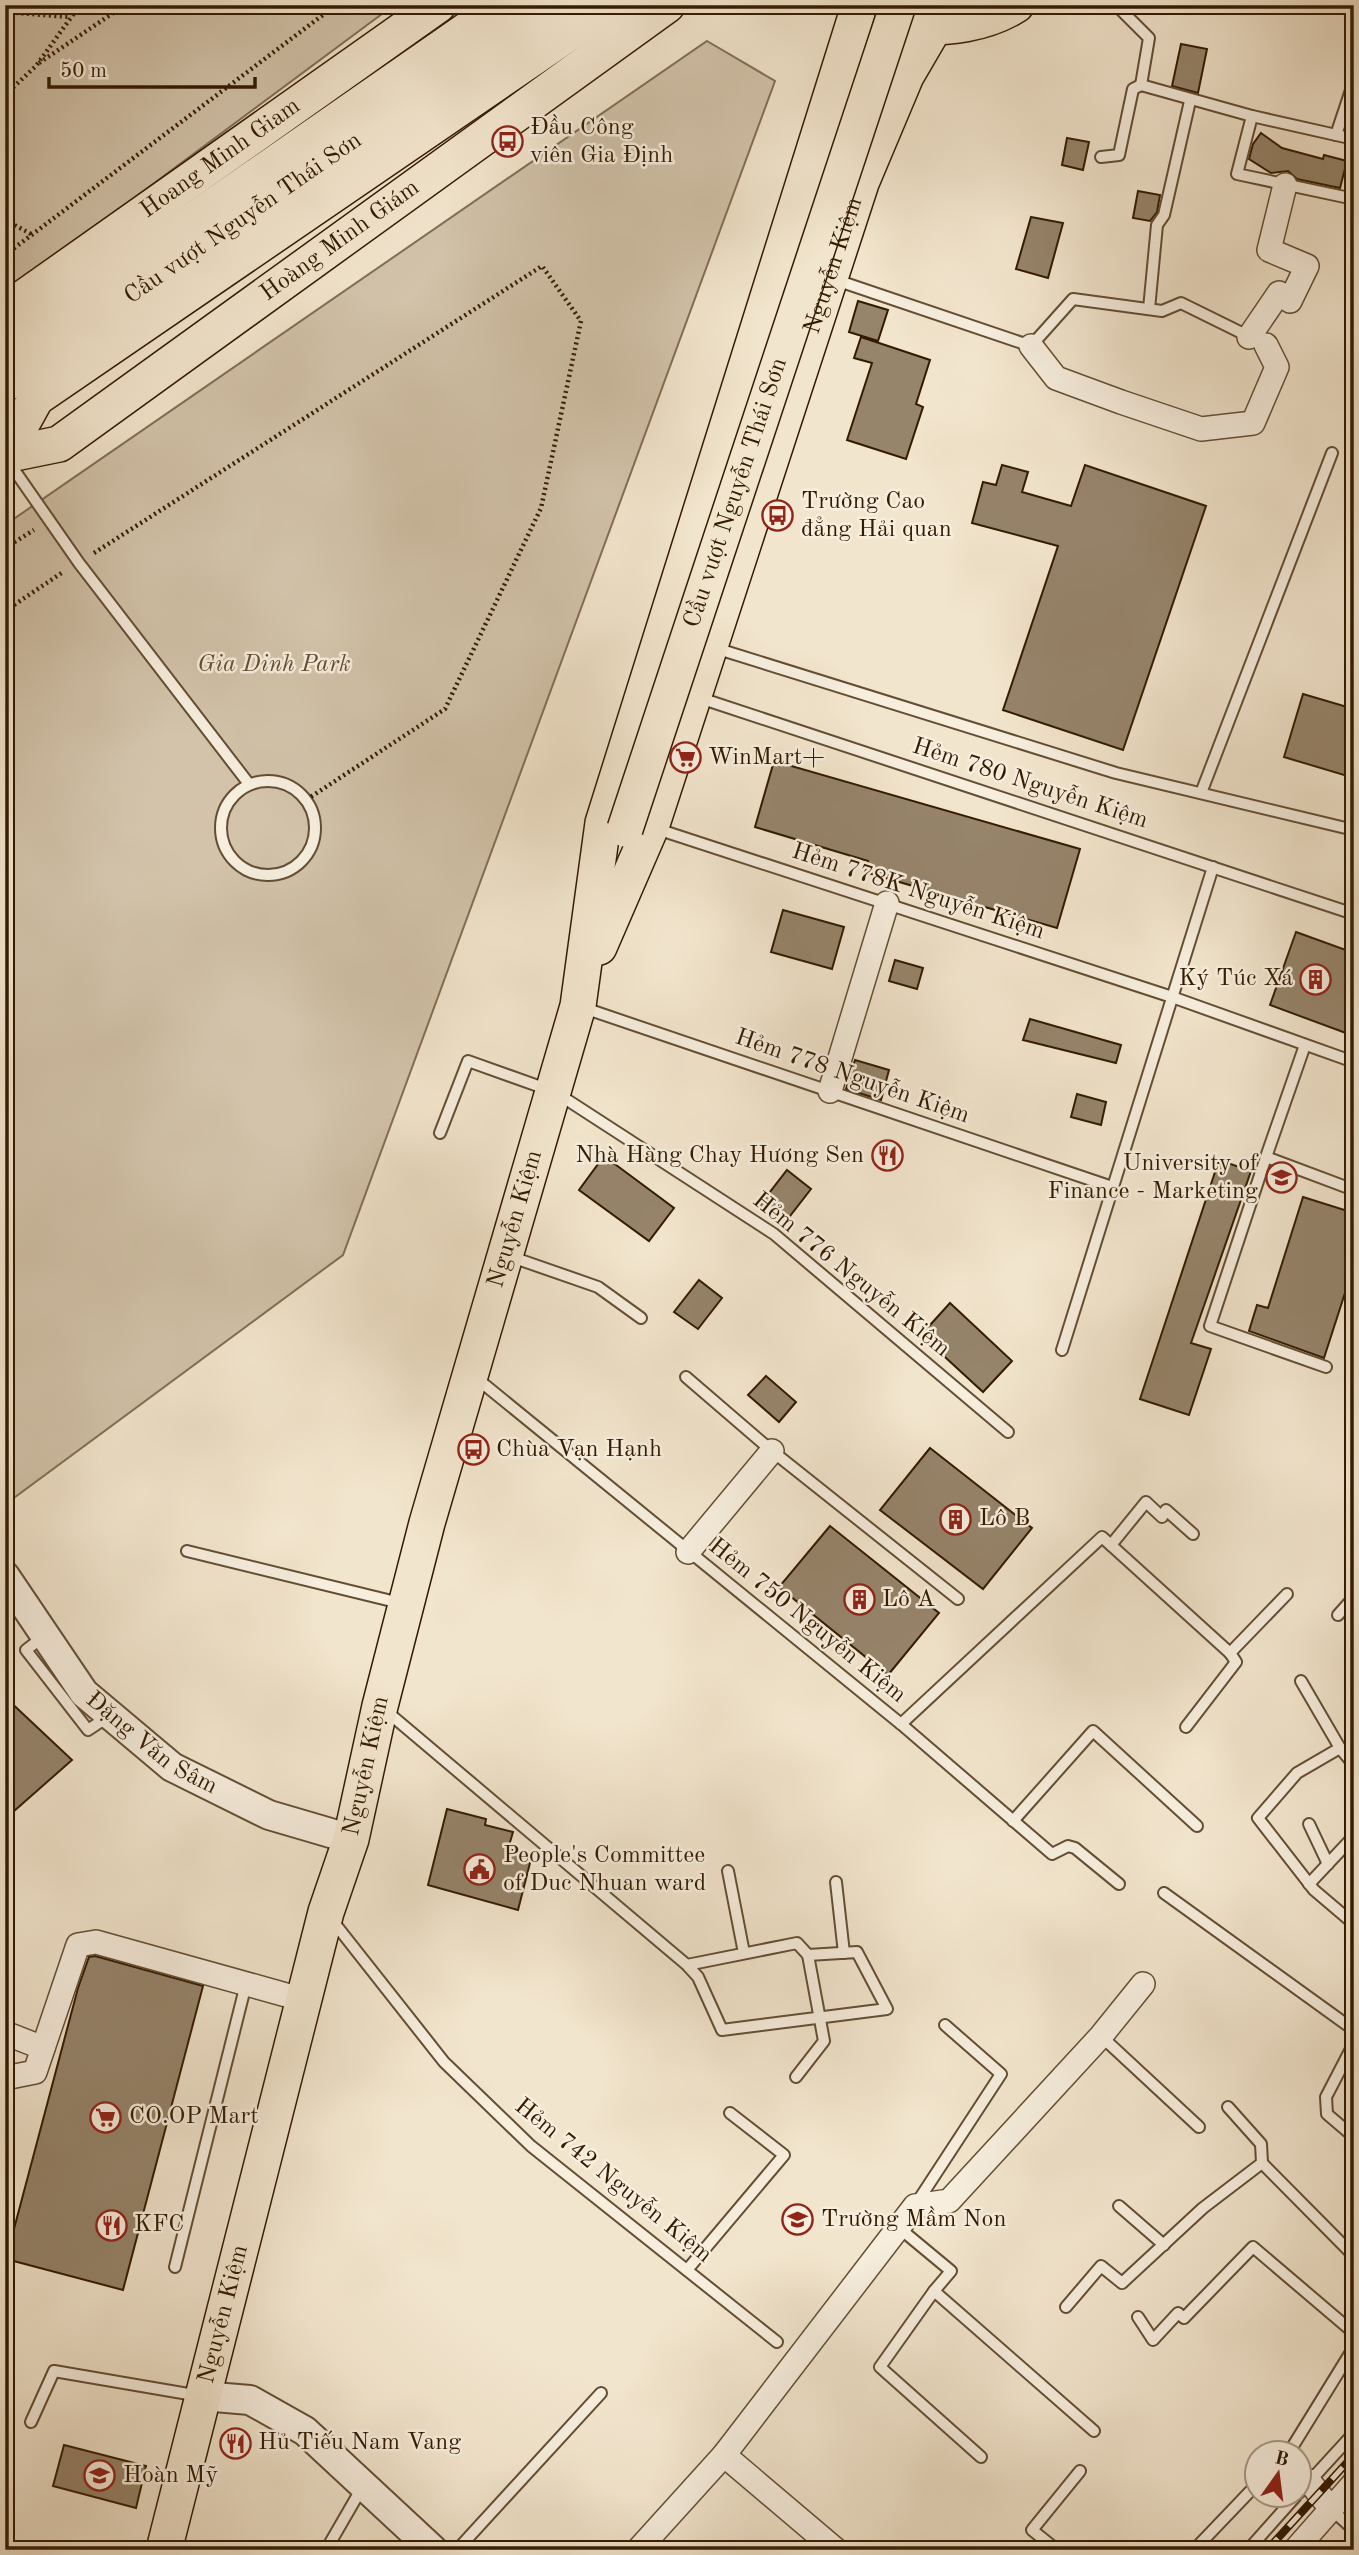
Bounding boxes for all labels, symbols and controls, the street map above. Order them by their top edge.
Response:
scale bar [49,46,256,90]
text: 50 m [60,61,107,82]
street label: Hoang Minh Giam [136,94,305,223]
place label: Đầu Công viên Gia Định [530,114,673,168]
bus stop icon: Đầu Công viên Gia Định [490,125,524,159]
street label: Cầu vượt Nguyễn Thái Sơn [120,128,366,309]
street label: Hoàng Minh Giám [256,176,424,306]
street label: Nguyễn Kiệm [801,195,867,337]
street label: Cầu vượt Nguyễn Thái Sơn [681,355,792,631]
place label: Trường Cao đẳng Hải quan [801,490,952,542]
bus stop icon: Trường Cao đẳng Hải quan [761,499,795,533]
park label: Gia Dinh Park [197,653,351,677]
street label: Hẻm 780 Nguyễn Kiệm [909,733,1151,833]
supermarket icon: WinMart+ [668,741,702,775]
place label: WinMart+ [708,746,825,770]
street label: Hẻm 778K Nguyễn Kiệm [789,838,1048,944]
building icon: Ký Túc Xá [1299,962,1333,996]
place label: Ký Túc Xá [1178,967,1293,991]
street label: Hẻm 778 Nguyễn Kiệm [732,1024,973,1128]
restaurant icon: Nhà Hàng Chay Hương Sen [870,1139,904,1173]
place label: Nhà Hàng Chay Hương Sen [575,1144,864,1168]
street label: Nguyễn Kiệm [484,1148,547,1291]
place label: University of Finance - Marketing [1048,1152,1259,1204]
school or university icon: University of Finance - Marketing [1264,1161,1298,1195]
street label: Hẻm 776 Nguyễn Kiệm [748,1187,955,1362]
bus stop icon: Chùa Vạn Hạnh [456,1433,490,1467]
place label: Chùa Vạn Hạnh [496,1438,662,1462]
building icon: Lô B [939,1502,973,1536]
place label: Lô B [979,1507,1030,1531]
street label: Hẻm 750 Nguyễn Kiệm [704,1533,911,1708]
building icon: Lô A [842,1583,876,1617]
place label: Lô A [882,1588,935,1612]
street label: Đặng Văn Sâm [81,1688,221,1799]
street label: Nguyễn Kiệm [340,1694,394,1838]
place label: People's Committee of Duc Nhuan ward [503,1844,706,1896]
public building icon: People's Committee of Duc Nhuan ward [463,1853,497,1887]
street label: Hẻm 742 Nguyễn Kiệm [510,2093,717,2268]
supermarket icon: CO.OP Mart [89,2100,123,2134]
place label: CO.OP Mart [129,2105,259,2129]
school or university icon: Trường Mầm Non [781,2203,815,2237]
place label: Trường Mầm Non [821,2206,1006,2232]
restaurant icon: KFC [94,2208,128,2242]
place label: KFC [134,2213,184,2237]
street label: Nguyễn Kiệm [195,2243,253,2386]
restaurant icon: Hủ Tiếu Nam Vang [218,2426,252,2460]
place label: Hủ Tiếu Nam Vang [258,2430,461,2455]
north arrow [1244,2440,1314,2510]
text: B [1273,2449,1290,2471]
school or university icon: Hoàn Mỹ [83,2459,117,2493]
place label: Hoàn Mỹ [123,2464,218,2488]

